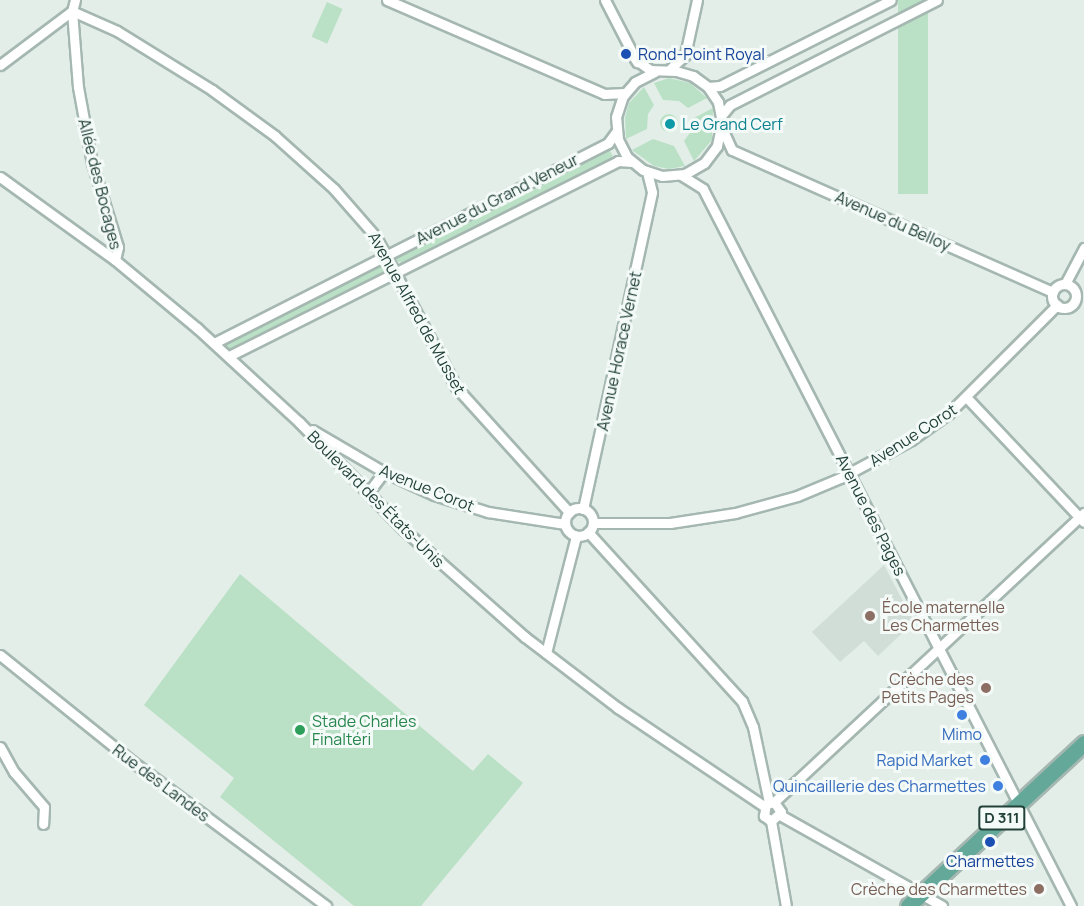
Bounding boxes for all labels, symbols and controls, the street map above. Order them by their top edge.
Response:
place label: Rond-Point Royal [638,44,765,64]
marker: Rond-Point Royal [619,47,633,61]
place label: Le Grand Cerf [682,114,783,134]
street label: Allée des Bocages [74,117,126,251]
marker: Le Grand Cerf [663,117,677,131]
street label: Avenue du Grand Veneur [413,150,581,248]
street label: Avenue du Belloy [832,187,954,255]
street label: Avenue Alfred de Musset [364,228,470,398]
street label: Avenue Horace Vernet [593,269,645,433]
street label: Avenue Corot [866,400,960,470]
street label: Boulevard des États-Unis [304,427,448,571]
street label: Avenue des Pages [832,451,910,579]
street label: Avenue Corot [377,460,477,516]
place label: École maternelle Les Charmettes [882,597,1005,635]
marker: École maternelle Les Charmettes [863,609,877,623]
place label: Crèche des Petits Pages [881,669,974,707]
marker: Crèche des Petits Pages [979,681,993,695]
marker: Mimo [955,708,969,722]
place label: Stade Charles Finaltéri [312,711,416,749]
marker: Stade Charles Finaltéri [293,723,307,737]
place label: Mimo [942,724,982,744]
street label: Rue des Landes [109,740,213,826]
place label: Rapid Market [876,750,973,770]
marker: Rapid Market [978,753,992,767]
place label: Quincaillerie des Charmettes [773,776,986,796]
marker: Quincaillerie des Charmettes [991,779,1005,793]
road number: D 311 [978,806,1026,830]
marker: Charmettes [983,835,997,849]
place label: Charmettes [946,851,1034,871]
place label: Crèche des Charmettes [851,879,1027,899]
marker: Crèche des Charmettes [1032,882,1046,896]

